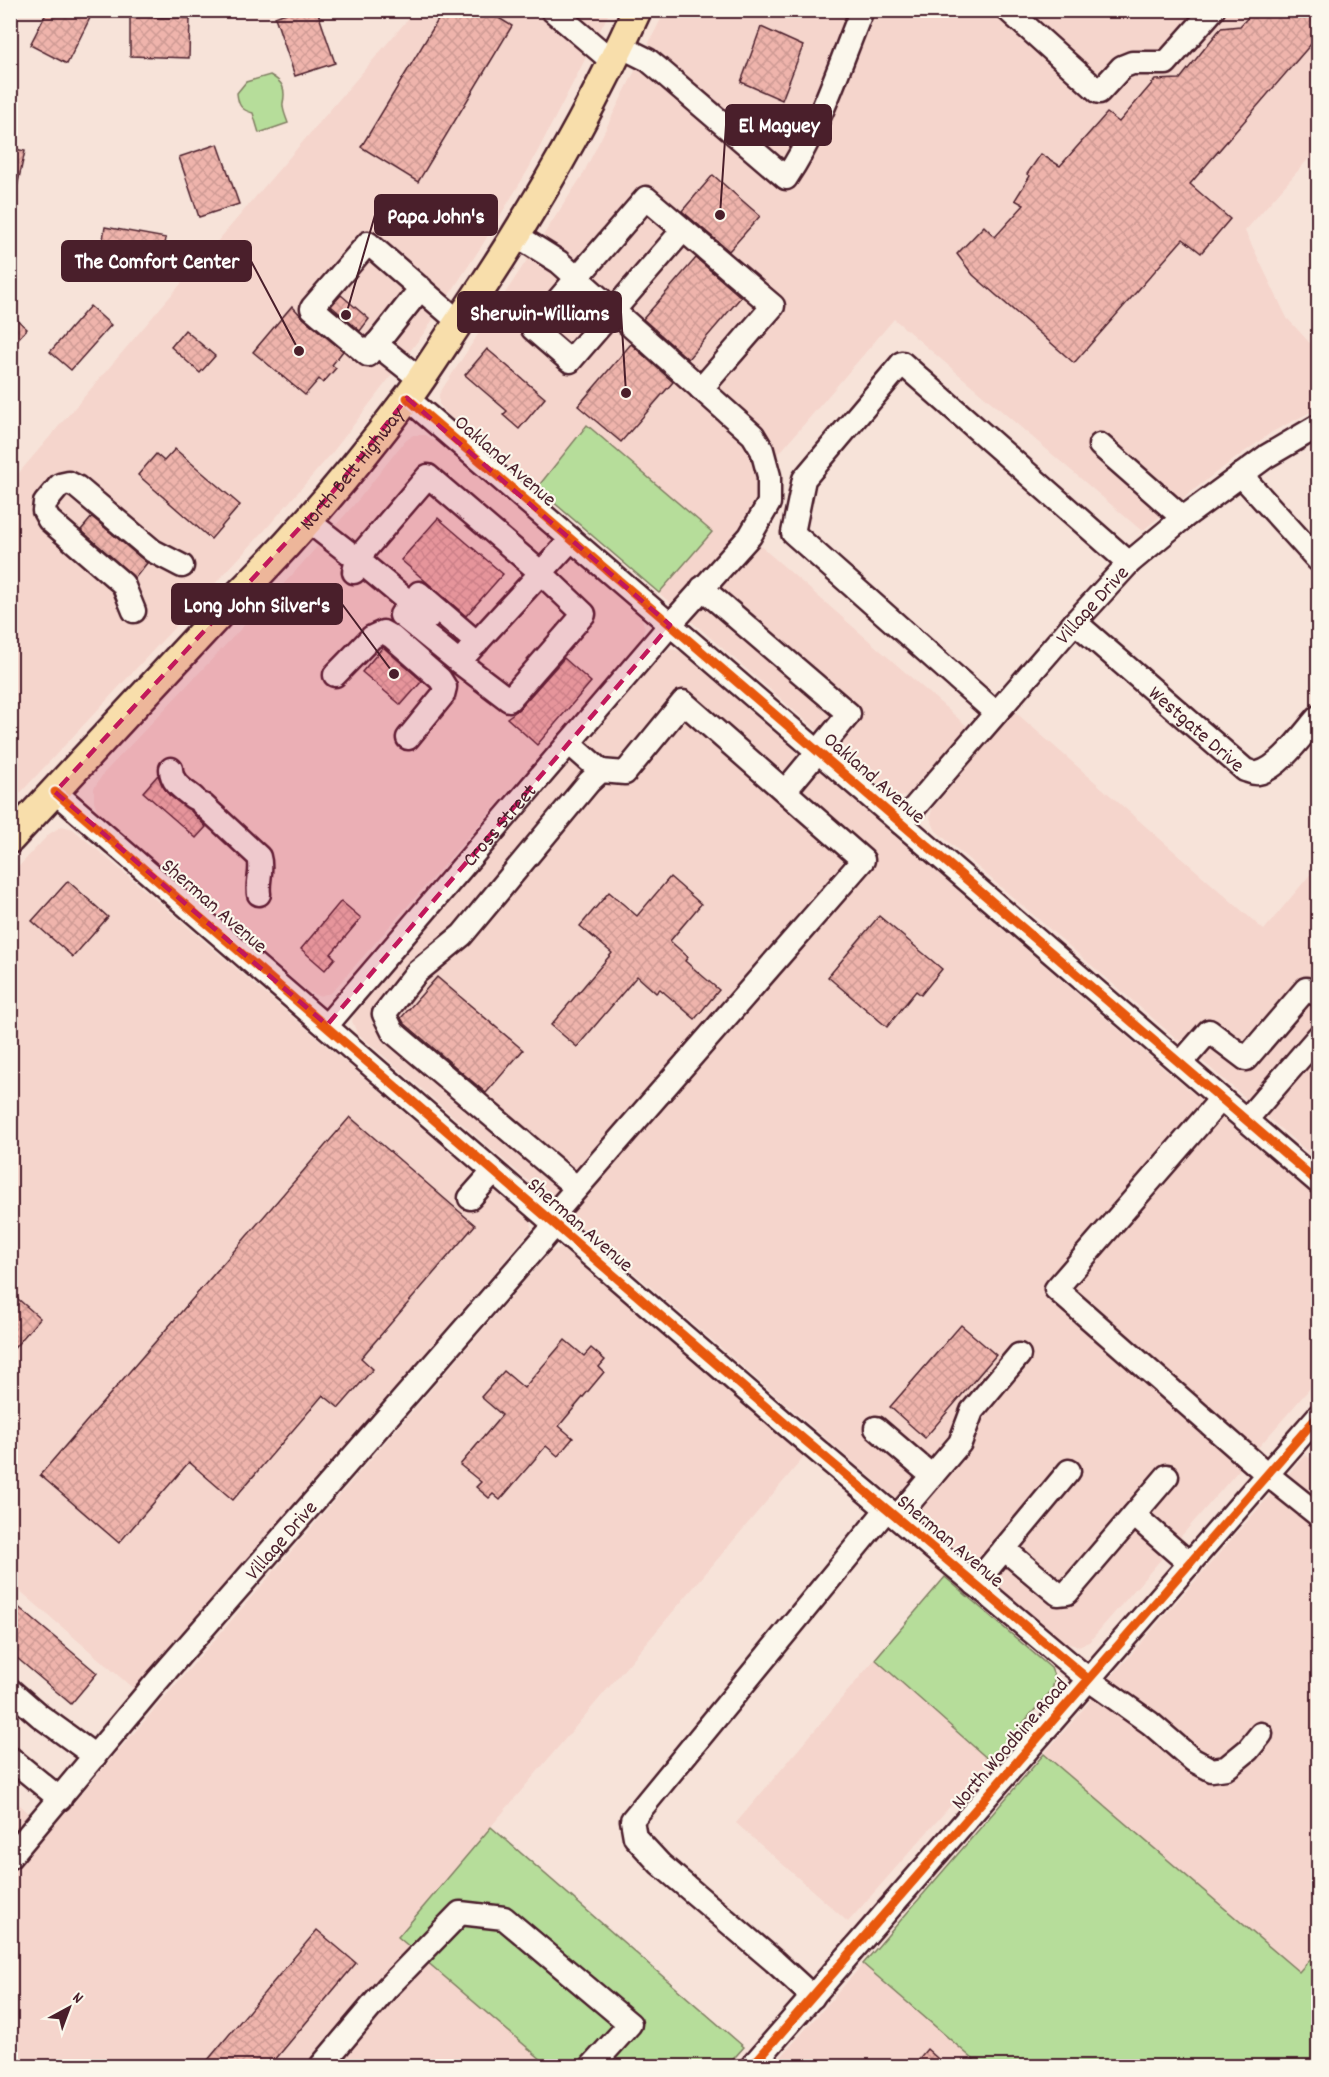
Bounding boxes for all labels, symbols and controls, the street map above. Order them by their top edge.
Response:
callout: El Maguey [726,105,831,145]
text: El Maguey [738,112,821,143]
callout: Papa John's [375,195,497,235]
text: Papa John's [387,203,485,234]
callout: The Comfort Center [62,241,251,281]
text: The Comfort Center [75,248,240,279]
callout: Sherwin-Williams [458,292,621,332]
text: Sherwin-Williams [470,300,610,331]
street label: North Belt Highway [294,402,414,539]
street label: Oakland Avenue [446,409,562,515]
street label: Village Drive [1050,560,1138,652]
callout: Long John Silver's [172,584,342,624]
text: Long John Silver's [184,592,330,623]
street label: Westgate Drive [1140,680,1250,781]
street label: Oakland Avenue [815,726,931,832]
street label: Cross Street [457,778,546,875]
street label: Sherman Avenue [153,853,273,962]
street label: Sherman Avenue [519,1172,639,1281]
street label: Sherman Avenue [889,1488,1009,1596]
street label: Village Drive [239,1495,326,1588]
street label: North Woodbine Road [945,1672,1077,1818]
north arrow [39,1978,99,2038]
text: N [67,1987,88,2010]

